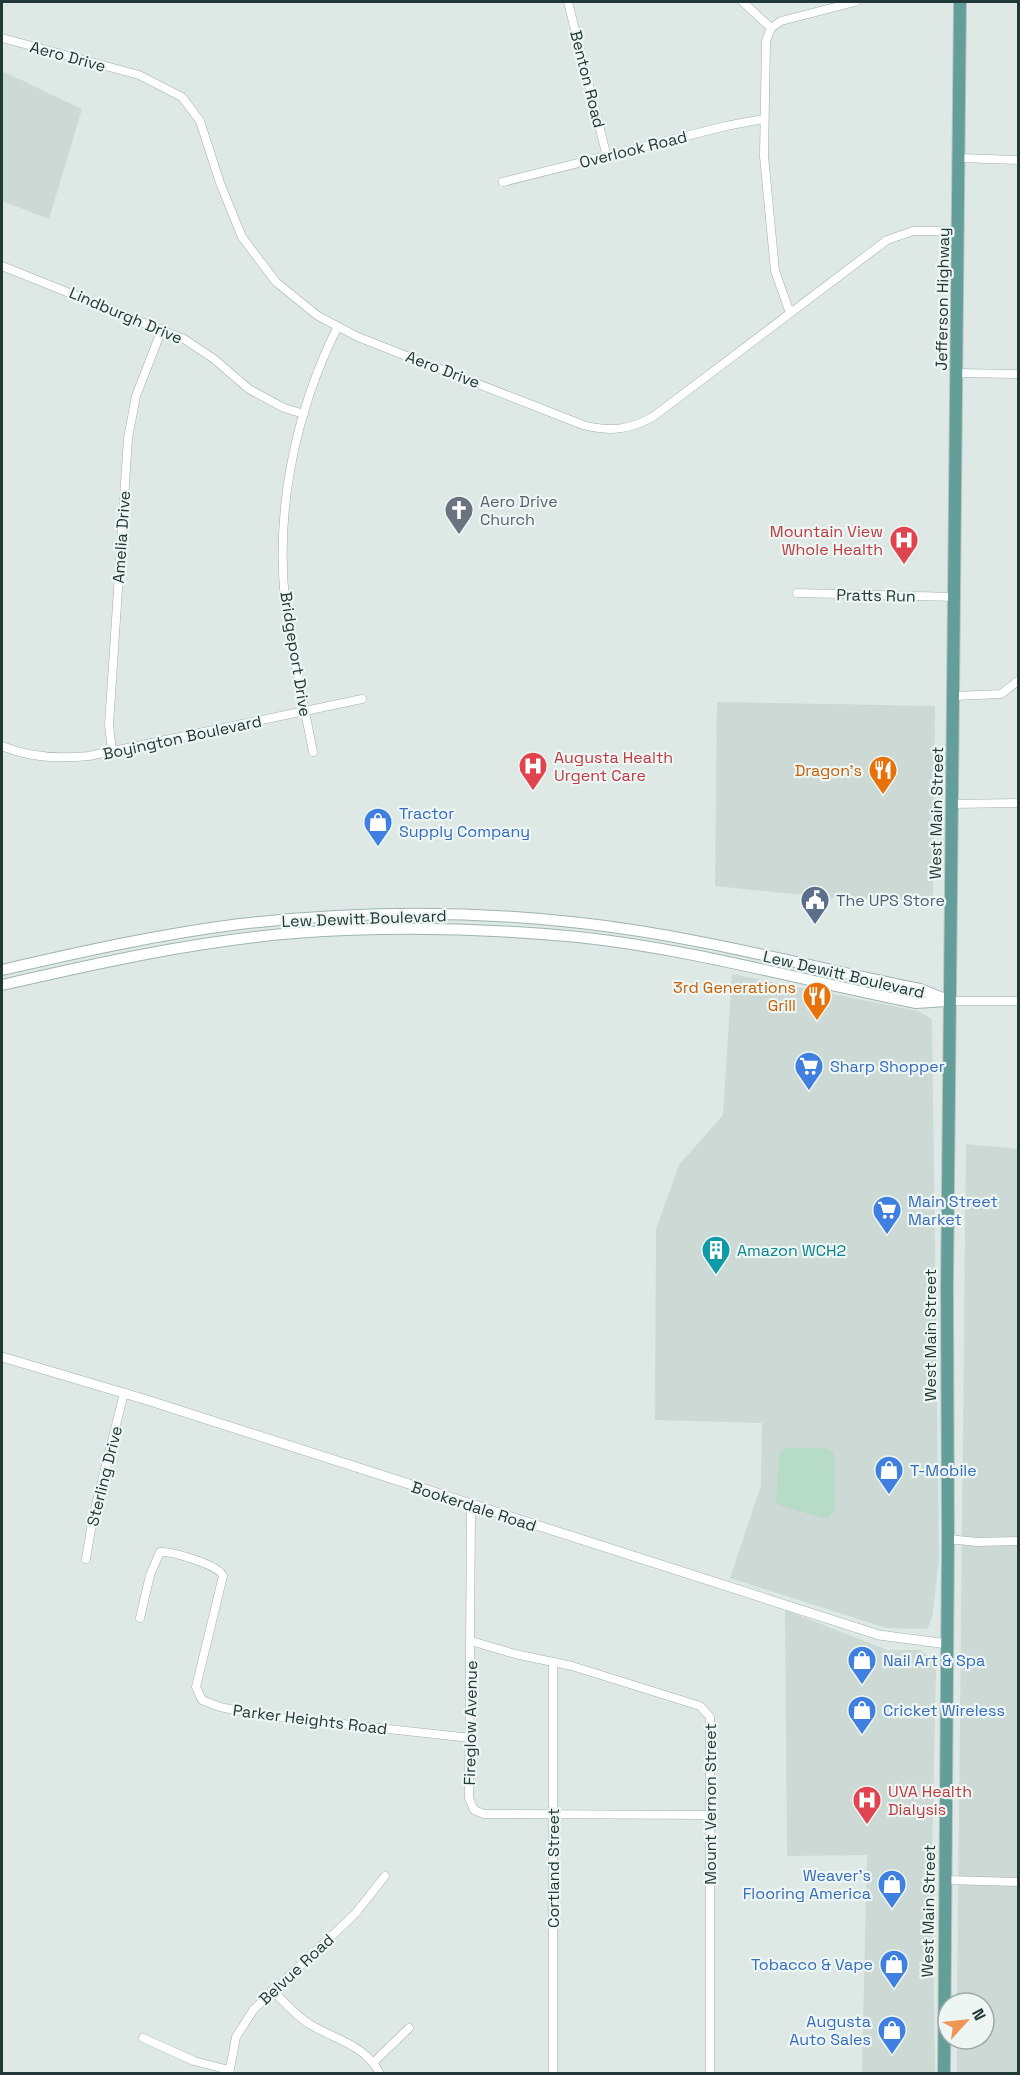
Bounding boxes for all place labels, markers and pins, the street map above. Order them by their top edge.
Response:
place label: Aero Drive Church [480,491,558,530]
church icon: Aero Drive Church [443,494,475,536]
place label: Mountain View Whole Health [770,521,883,560]
hospital icon: Mountain View Whole Health [888,524,920,566]
place label: Augusta Health Urgent Care [554,747,673,786]
hospital icon: Augusta Health Urgent Care [517,750,549,792]
restaurant icon: Dragon's [867,754,899,796]
place label: Dragon's [795,760,862,781]
place label: Tractor Supply Company [399,803,530,842]
shop icon: Tractor Supply Company [362,806,394,848]
public building icon: The UPS Store [799,884,831,926]
place label: The UPS Store [836,890,945,911]
place label: 3rd Generations Grill [673,977,796,1016]
restaurant icon: 3rd Generations Grill [801,980,833,1022]
supermarket icon: Sharp Shopper [793,1050,825,1092]
place label: Sharp Shopper [830,1056,945,1077]
place label: Main Street Market [908,1191,998,1230]
supermarket icon: Main Street Market [871,1194,903,1236]
building icon: Amazon WCH2 [700,1234,732,1276]
place label: Amazon WCH2 [737,1240,846,1261]
shop icon: T-Mobile [873,1454,905,1496]
place label: T-Mobile [910,1460,977,1481]
shop icon: Nail Art & Spa [846,1644,878,1686]
place label: Nail Art & Spa [883,1650,985,1671]
shop icon: Cricket Wireless [846,1694,878,1736]
place label: Cricket Wireless [883,1700,1005,1721]
place label: UVA Health Dialysis [888,1781,972,1820]
hospital icon: UVA Health Dialysis [851,1784,883,1826]
place label: Weaver's Flooring America [743,1865,871,1904]
shop icon: Weaver's Flooring America [876,1868,908,1910]
shop icon: Tobacco & Vape [878,1948,910,1990]
place label: Tobacco & Vape [751,1954,873,1975]
place label: Augusta Auto Sales [789,2011,871,2050]
shop icon: Augusta Auto Sales [876,2014,908,2056]

